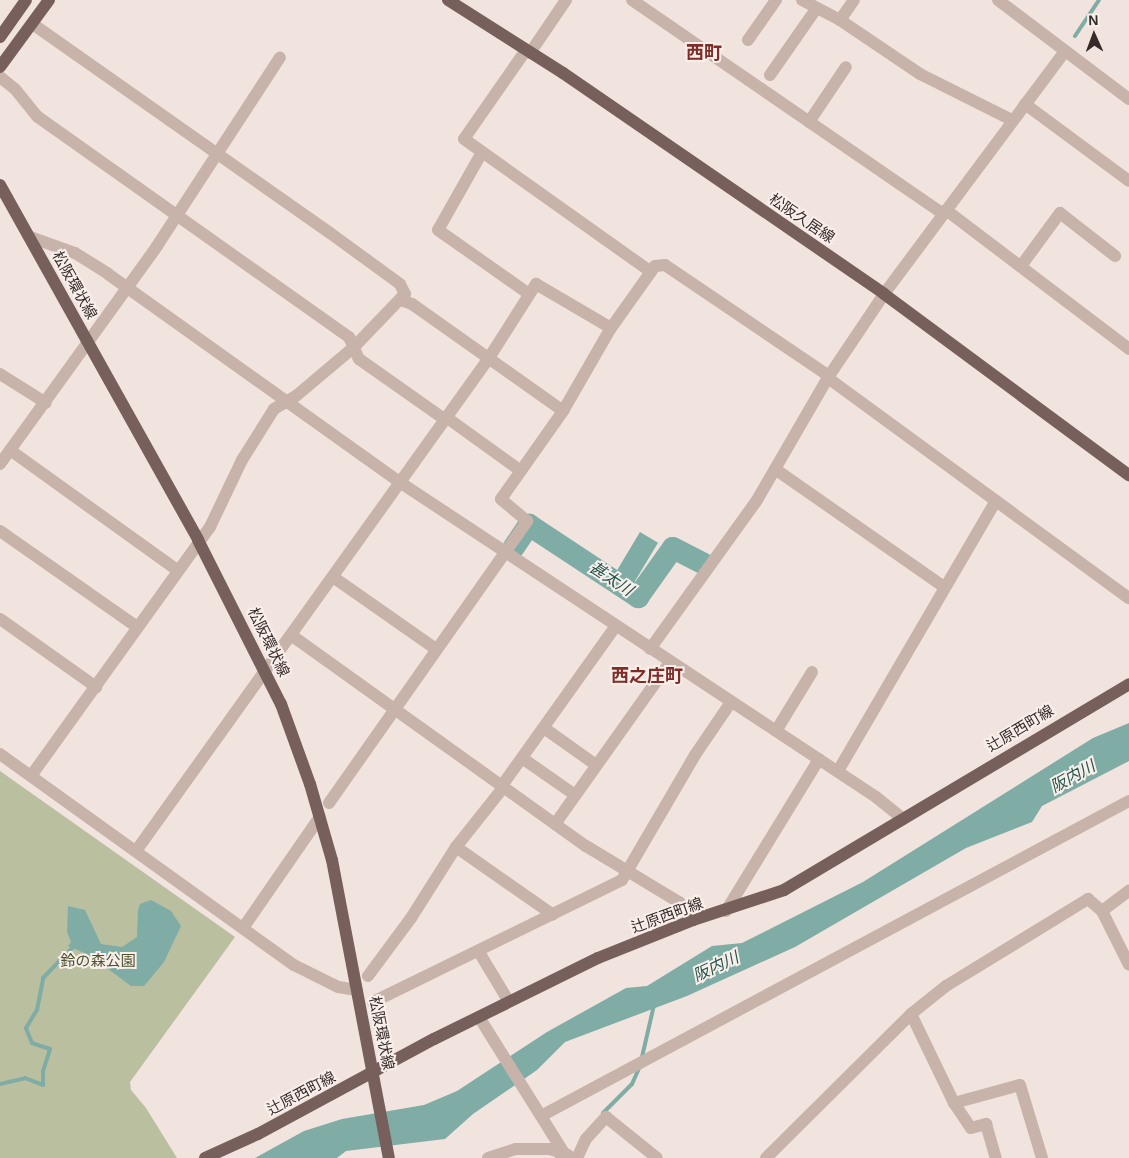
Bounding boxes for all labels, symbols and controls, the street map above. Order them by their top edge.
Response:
north arrow [1069,10,1119,60]
text: N [1088,12,1099,28]
district label: 西町 [686,42,722,64]
street label: 松阪久居線 [766,190,838,246]
street label: 松阪環状線 [49,248,101,322]
water label: 甚太川 [586,558,636,600]
street label: 松阪環状線 [244,604,294,680]
district label: 西之庄町 [611,665,683,687]
street label: 辻原西町線 [983,701,1057,755]
water label: 阪内川 [1047,757,1099,797]
street label: 辻原西町線 [629,894,705,936]
water label: 阪内川 [690,948,742,986]
park label: 鈴の森公園 [61,952,135,970]
street label: 松阪環状線 [366,994,398,1072]
street label: 辻原西町線 [264,1067,338,1119]

